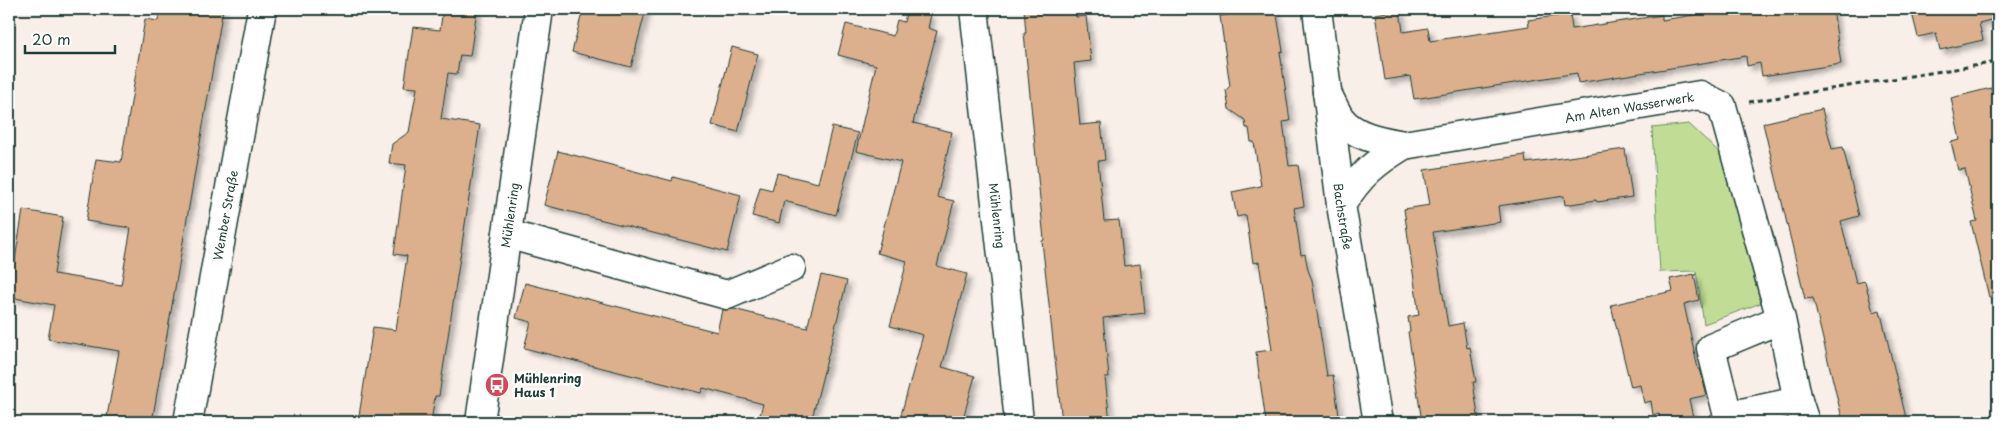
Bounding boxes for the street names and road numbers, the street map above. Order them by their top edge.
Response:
street label: Am Alten Wasserwerk [1563,87,1695,127]
street label: Wember Straße [208,169,242,262]
street label: Mühlenring [496,181,523,249]
street label: Mühlenring [985,182,1010,249]
street label: Bachstraße [1329,182,1357,251]

